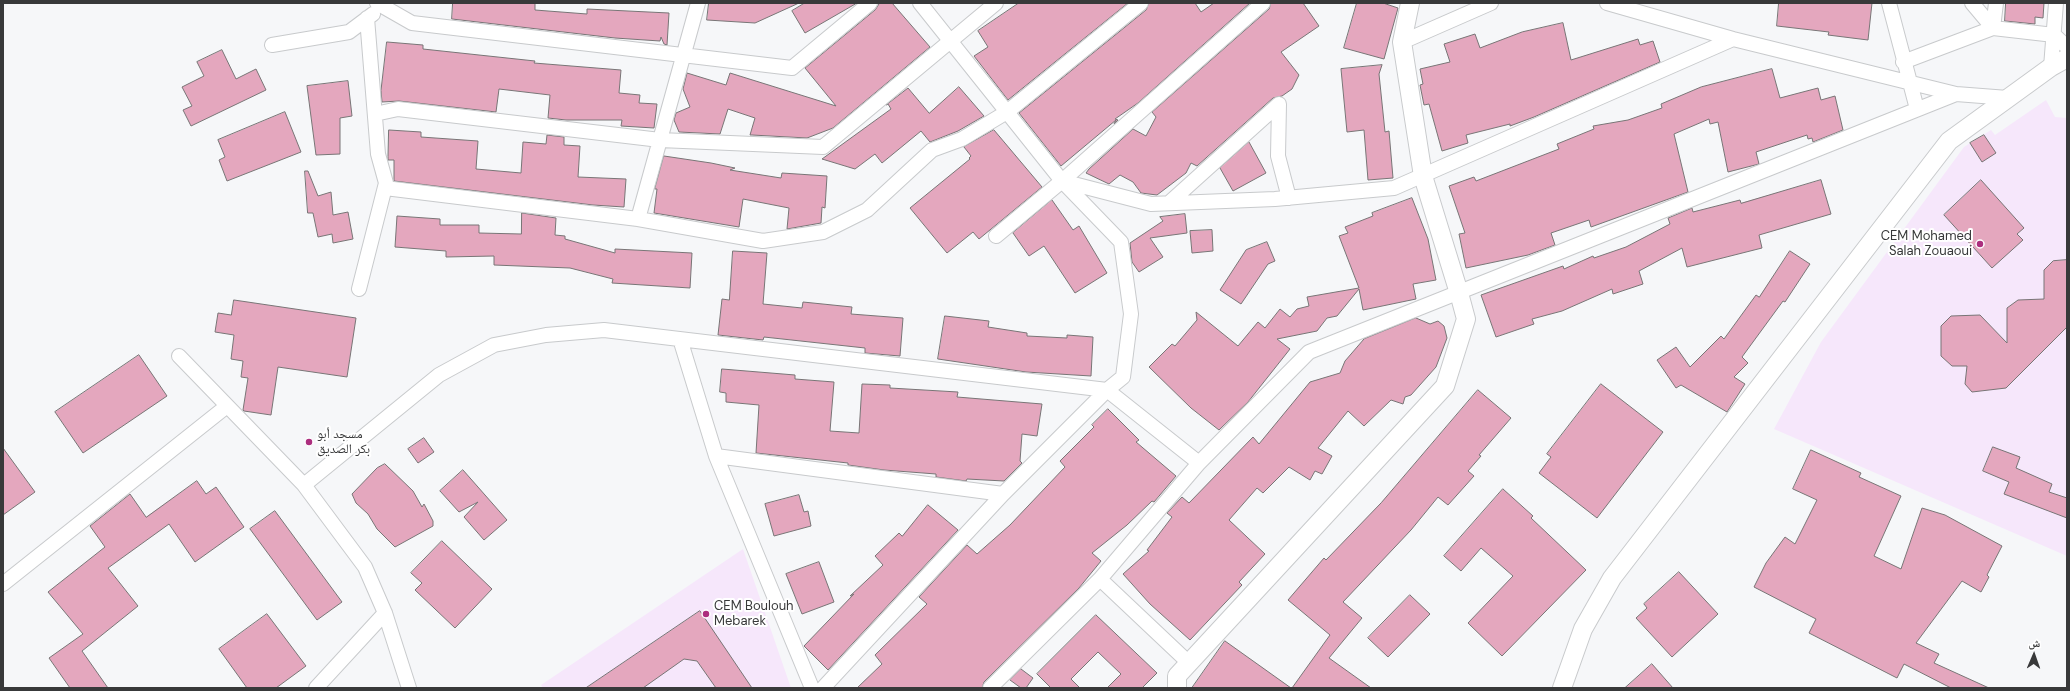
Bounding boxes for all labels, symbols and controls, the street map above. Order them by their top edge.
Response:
place label: CEM Mohamed Salah Zouaoui [1881,229,1972,260]
marker: CEM Mohamed Salah Zouaoui [1975,239,1985,249]
place label: مسجد أبو بكر الصديق [317,427,370,458]
marker: مسجد أبو بكر الصديق [304,437,314,447]
place label: CEM Boulouh Mebarek [714,599,794,630]
marker: CEM Boulouh Mebarek [701,609,711,619]
north arrow [2014,635,2054,675]
text: ش [2028,636,2040,650]

